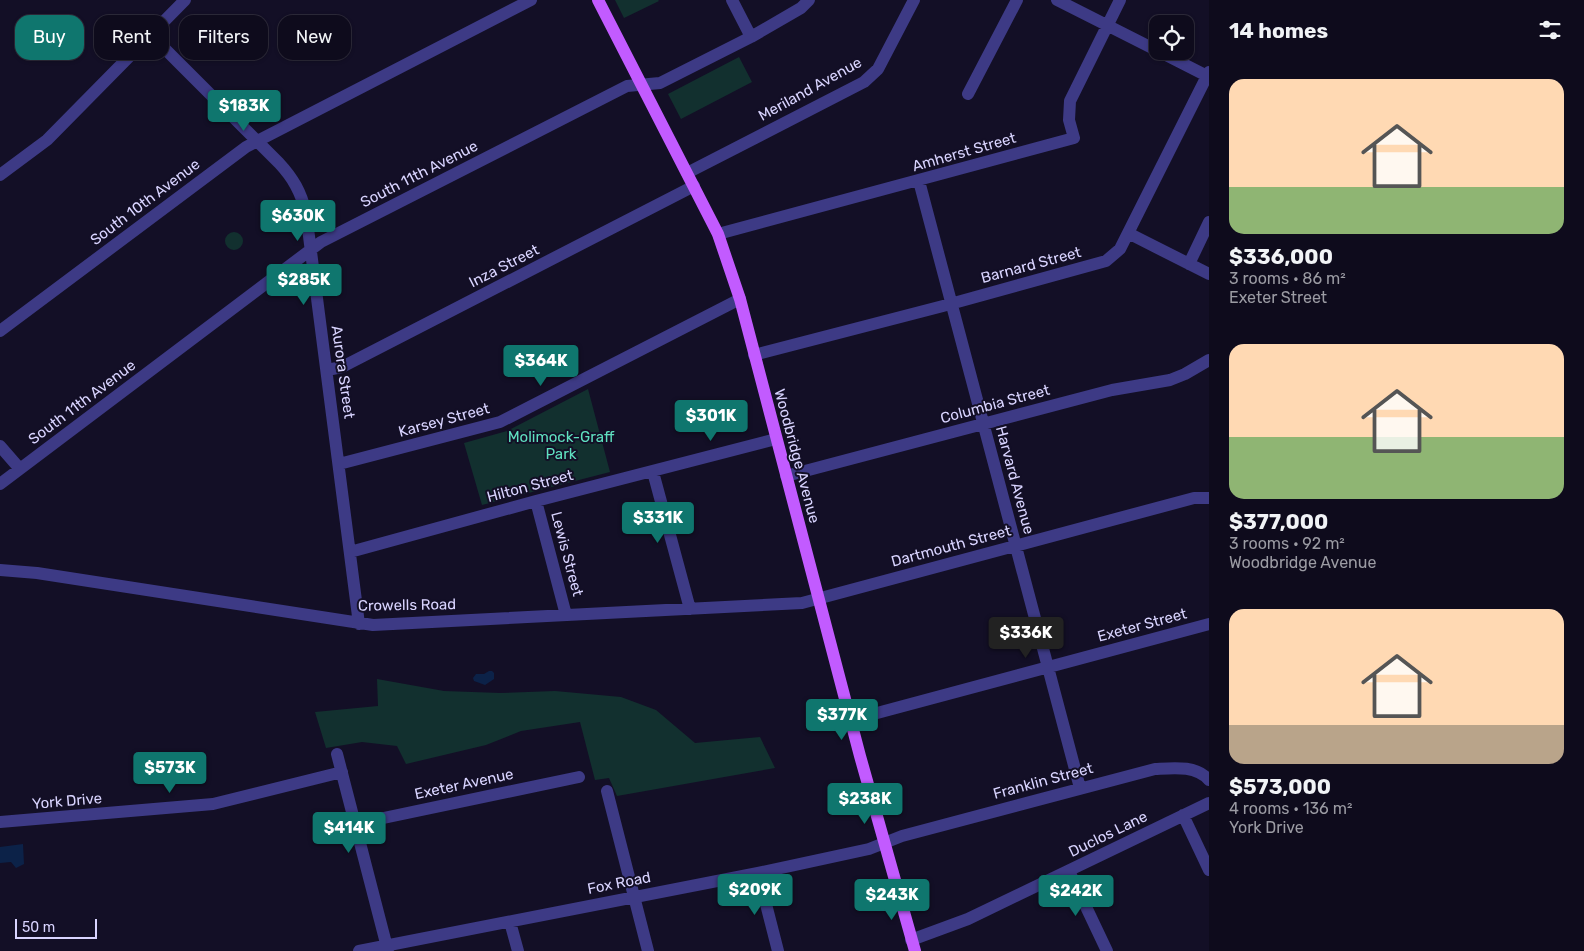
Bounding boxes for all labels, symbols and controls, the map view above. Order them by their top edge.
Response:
chip: Buy [15,15,84,60]
chip: Rent [94,15,169,60]
chip: Filters [179,15,268,60]
chip: New [278,15,351,60]
map controls [1149,15,1194,60]
button: locate [1149,15,1194,60]
icon: filters [1536,16,1564,44]
text: 14 homes [1229,18,1328,43]
street label: Meriland Avenue [755,53,865,125]
pin: $183K [209,90,279,132]
text: $183K [219,96,269,115]
icon: home [1352,111,1442,201]
street label: Amherst Street [910,129,1018,175]
street label: South 11th Avenue [357,137,481,211]
street label: South 10th Avenue [87,155,203,249]
pin: $630K [263,200,333,242]
text: $630K [271,206,325,225]
street label: Inza Street [466,241,542,291]
street label: Barnard Street [979,243,1083,287]
text: $336,000 [1229,244,1333,269]
pin: $285K [269,264,339,306]
text: 3 rooms · 86 m² [1229,269,1346,288]
text: $285K [278,270,330,289]
text: Exeter Street [1229,288,1327,307]
street label: Aurora Street [328,324,358,420]
pin: $364K [506,344,576,387]
text: $364K [514,351,568,370]
street label: South 11th Avenue [25,356,139,448]
icon: home [1352,376,1442,466]
street label: Columbia Street [938,381,1052,427]
street label: Woodbridge Avenue [770,387,824,525]
street label: Karsey Street [396,399,492,441]
pin: $301K [676,400,746,442]
text: $301K [686,406,736,425]
street label: Harvard Avenue [992,424,1038,536]
park label: Molimock-Graff Park [508,428,615,463]
street label: Hilton Street [485,466,575,506]
pin: $331K [623,502,693,544]
text: $331K [633,508,683,527]
text: $377,000 [1229,509,1328,534]
street label: Lewis Street [547,510,587,598]
street label: Dartmouth Street [889,521,1013,571]
text: 3 rooms · 92 m² [1229,534,1345,553]
text: Woodbridge Avenue [1229,553,1376,572]
street label: Crowells Road [358,595,456,615]
street label: Exeter Street [1095,604,1189,646]
pin: $336K [991,616,1061,659]
text: $336K [1000,623,1052,642]
icon: home [1352,641,1442,731]
pin: $377K [807,698,877,741]
text: $377K [817,705,867,724]
pin: $573K [135,752,205,794]
text: $573K [144,758,196,777]
street label: Franklin Street [991,759,1095,803]
street label: Exeter Avenue [413,765,515,803]
text: $573,000 [1229,774,1331,799]
pin: $238K [830,782,900,825]
street label: York Drive [31,789,103,813]
text: $238K [838,789,892,808]
text: 4 rooms · 136 m² [1229,799,1352,818]
street label: Duclos Lane [1066,807,1150,861]
pin: $414K [314,812,384,854]
text: $414K [324,818,374,837]
text: York Drive [1229,818,1304,837]
street label: Fox Road [586,868,652,898]
pin: $209K [720,874,790,916]
pin: $242K [1041,874,1111,917]
pin: $243K [857,878,927,921]
text: $209K [729,880,781,899]
text: $242K [1050,881,1102,900]
text: $243K [865,885,919,904]
scale bar [15,916,98,939]
text: 50 m [22,919,55,936]

